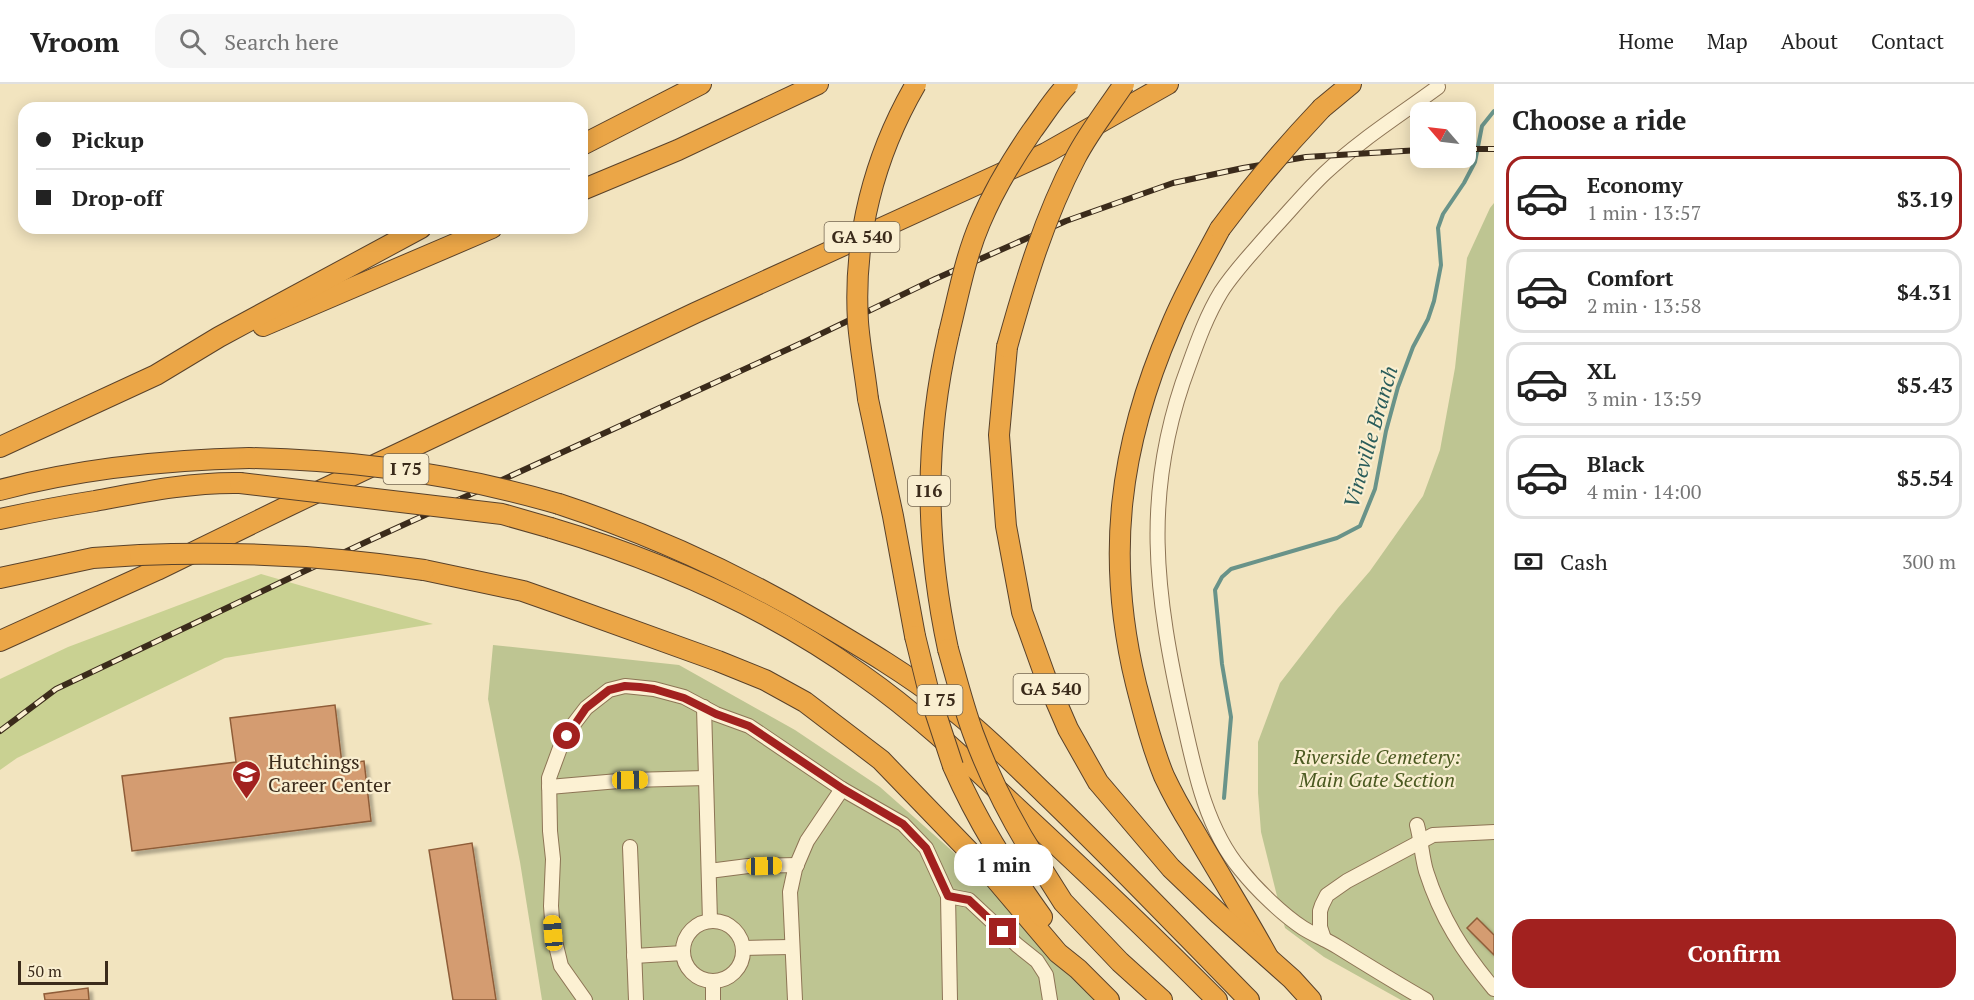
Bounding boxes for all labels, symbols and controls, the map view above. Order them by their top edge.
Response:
search box [155,14,575,68]
text: Vroom [30,23,119,60]
icon: search [176,25,209,58]
text: Search here [224,27,339,56]
text: Home [1618,27,1674,55]
text: Map [1707,27,1748,55]
text: About [1781,27,1838,55]
text: Contact [1871,27,1944,55]
north arrow [1410,102,1476,168]
map controls [1410,102,1476,168]
text: Choose a ride [1512,102,1687,138]
text: Pickup [72,125,144,154]
text: Economy [1587,170,1683,199]
icon: car [1515,171,1569,225]
text: Drop-off [72,183,163,212]
text: $3.19 [1897,184,1953,213]
text: 1 min · 13:57 [1587,199,1701,226]
road number: GA 540 [824,222,900,252]
text: Comfort [1587,263,1673,292]
icon: car [1515,264,1569,318]
text: $4.31 [1897,277,1953,306]
text: 2 min · 13:58 [1587,292,1701,319]
text: XL [1587,356,1616,385]
icon: car [1515,357,1569,411]
water label: Vineville Branch [1336,362,1404,511]
text: $5.43 [1897,370,1953,399]
text: 3 min · 13:59 [1587,385,1701,412]
text: Black [1587,449,1644,478]
icon: car [1515,450,1569,504]
road number: I 75 [384,454,428,484]
text: $5.54 [1897,463,1953,492]
road number: I16 [908,476,950,506]
text: 4 min · 14:00 [1587,478,1701,505]
icon: cash [1512,545,1545,578]
text: Cash [1560,547,1608,576]
text: 300 m [1902,548,1956,575]
road number: GA 540 [1014,674,1088,704]
road number: I 75 [918,685,962,715]
route start [553,722,580,749]
park label: Riverside Cemetery: Main Gate Section [1292,743,1461,793]
place label: Hutchings Career Center [268,748,391,798]
school or university icon: Hutchings Career Center [231,758,263,800]
car [612,771,648,789]
callout: 1 min [954,845,1052,887]
text: 1 min [976,851,1031,878]
car [746,857,782,875]
car [542,914,564,952]
route end [989,918,1016,945]
button: Confirm [1512,919,1956,988]
scale bar [18,958,108,986]
text: 50 m [27,960,62,982]

